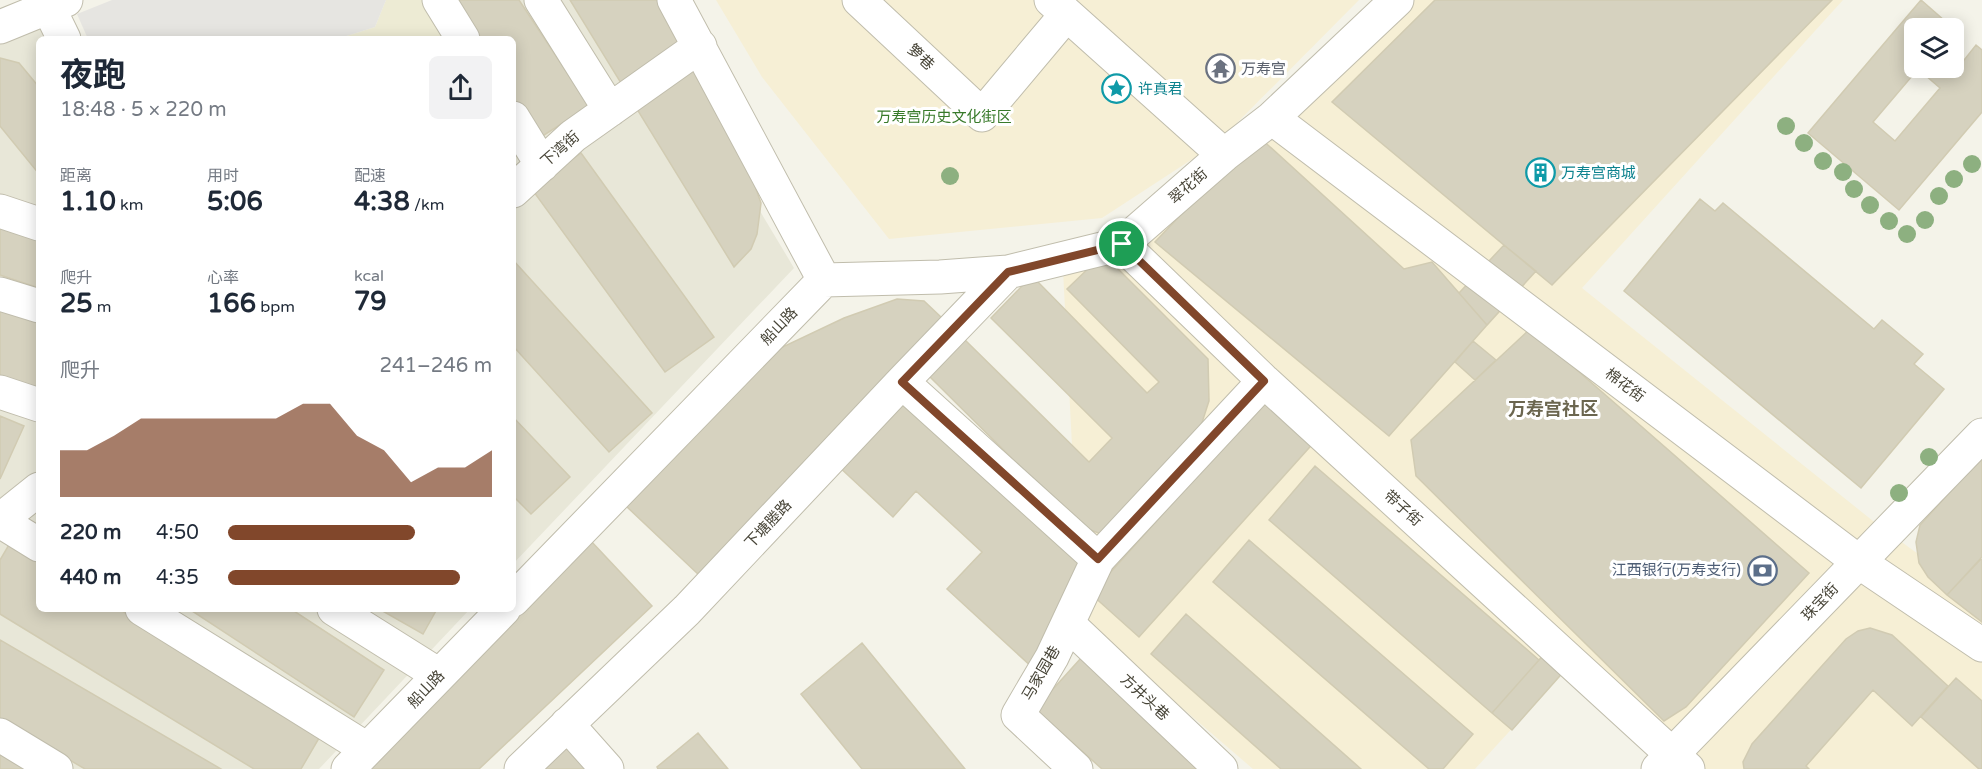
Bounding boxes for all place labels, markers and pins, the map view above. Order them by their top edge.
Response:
temple icon: 万寿宫 [1204,53,1236,85]
place label: 万寿宫 [1241,60,1286,78]
place icon: 许真君 [1101,73,1133,105]
place label: 许真君 [1138,80,1183,98]
building icon: 万寿宫商城 [1524,157,1556,189]
place label: 万寿宫商城 [1561,164,1636,182]
pin [1096,218,1147,269]
bank icon: 江西银行(万寿支行) [1746,554,1778,586]
place label: 江西银行(万寿支行) [1612,561,1741,579]

